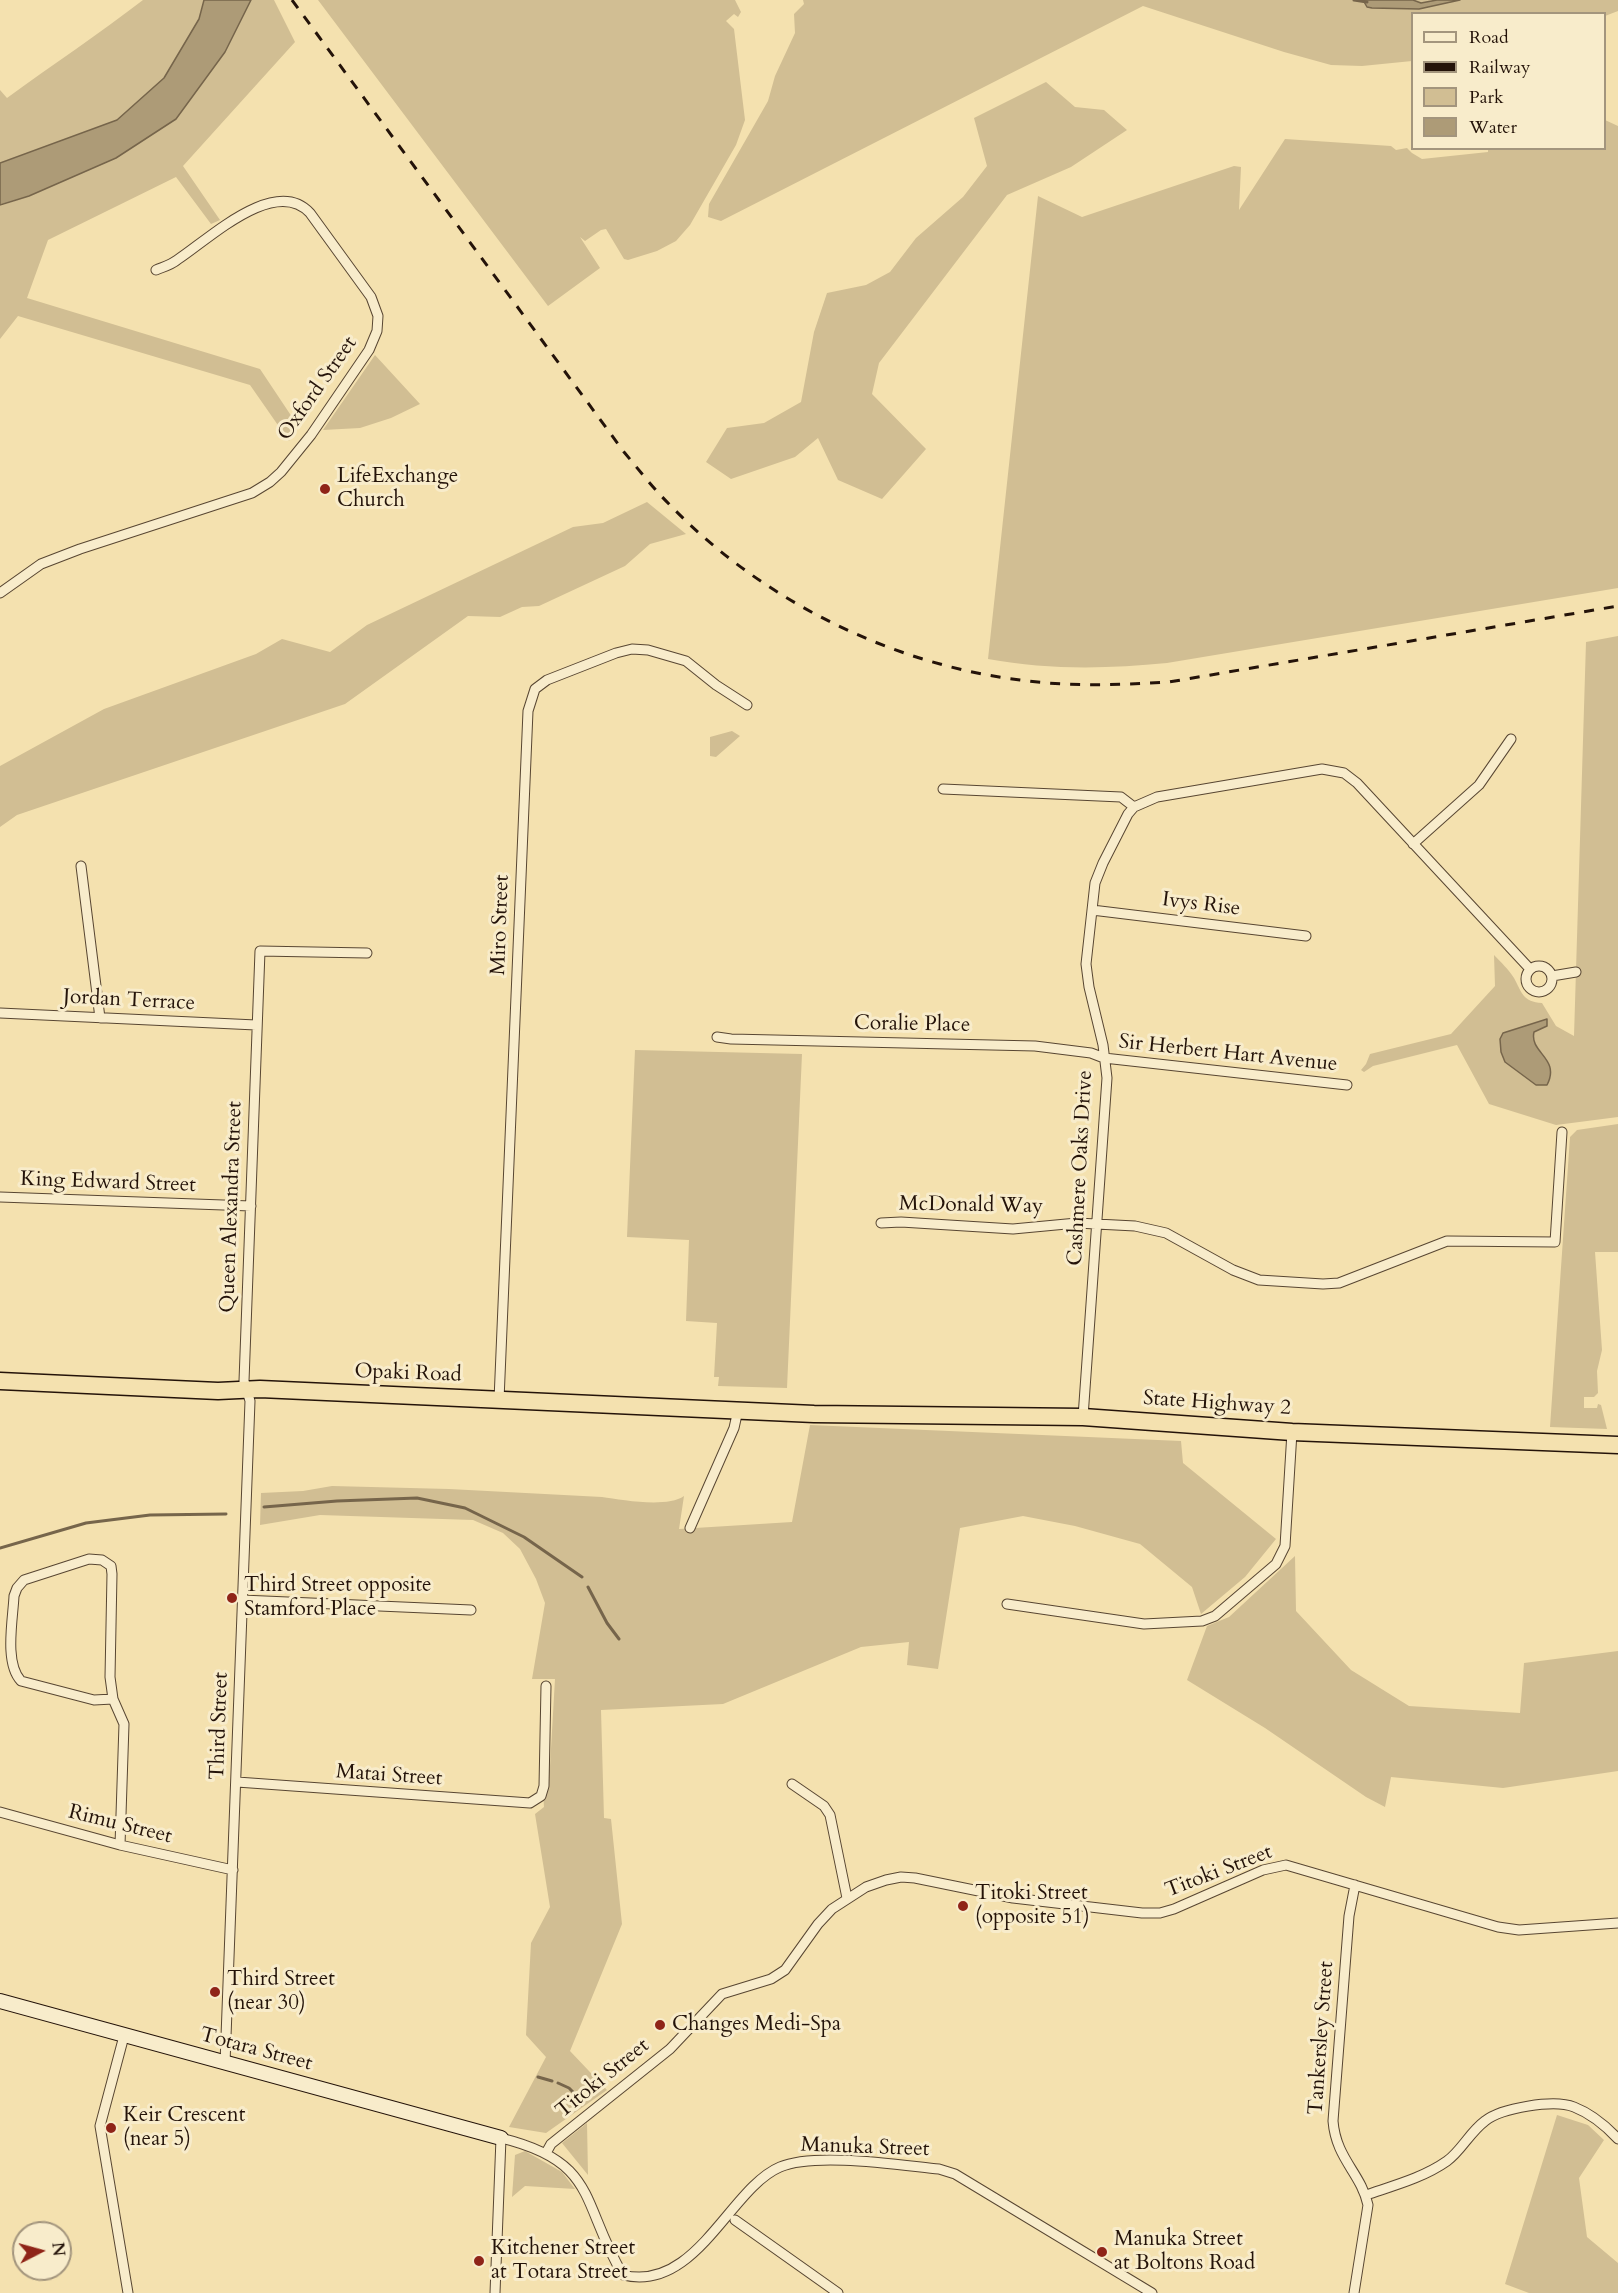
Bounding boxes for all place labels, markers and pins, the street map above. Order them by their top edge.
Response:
place label: LifeExchange Church [337,464,458,514]
marker: LifeExchange Church [318,482,332,496]
place label: Third Street opposite Stamford Place [244,1573,432,1623]
marker: Third Street opposite Stamford Place [225,1591,239,1605]
place label: Titoki Street (opposite 51) [975,1881,1090,1931]
marker: Titoki Street (opposite 51) [956,1899,970,1913]
place label: Third Street (near 30) [227,1967,335,2017]
marker: Third Street (near 30) [208,1985,222,1999]
place label: Changes Medi-Spa [672,2012,841,2038]
marker: Changes Medi-Spa [653,2018,667,2032]
place label: Keir Crescent (near 5) [123,2103,245,2153]
marker: Keir Crescent (near 5) [104,2121,118,2135]
place label: Manuka Street at Boltons Road [1114,2227,1255,2277]
place label: Kitchener Street at Totara Street [491,2236,635,2286]
marker: Manuka Street at Boltons Road [1095,2245,1109,2259]
marker: Kitchener Street at Totara Street [472,2254,486,2268]

